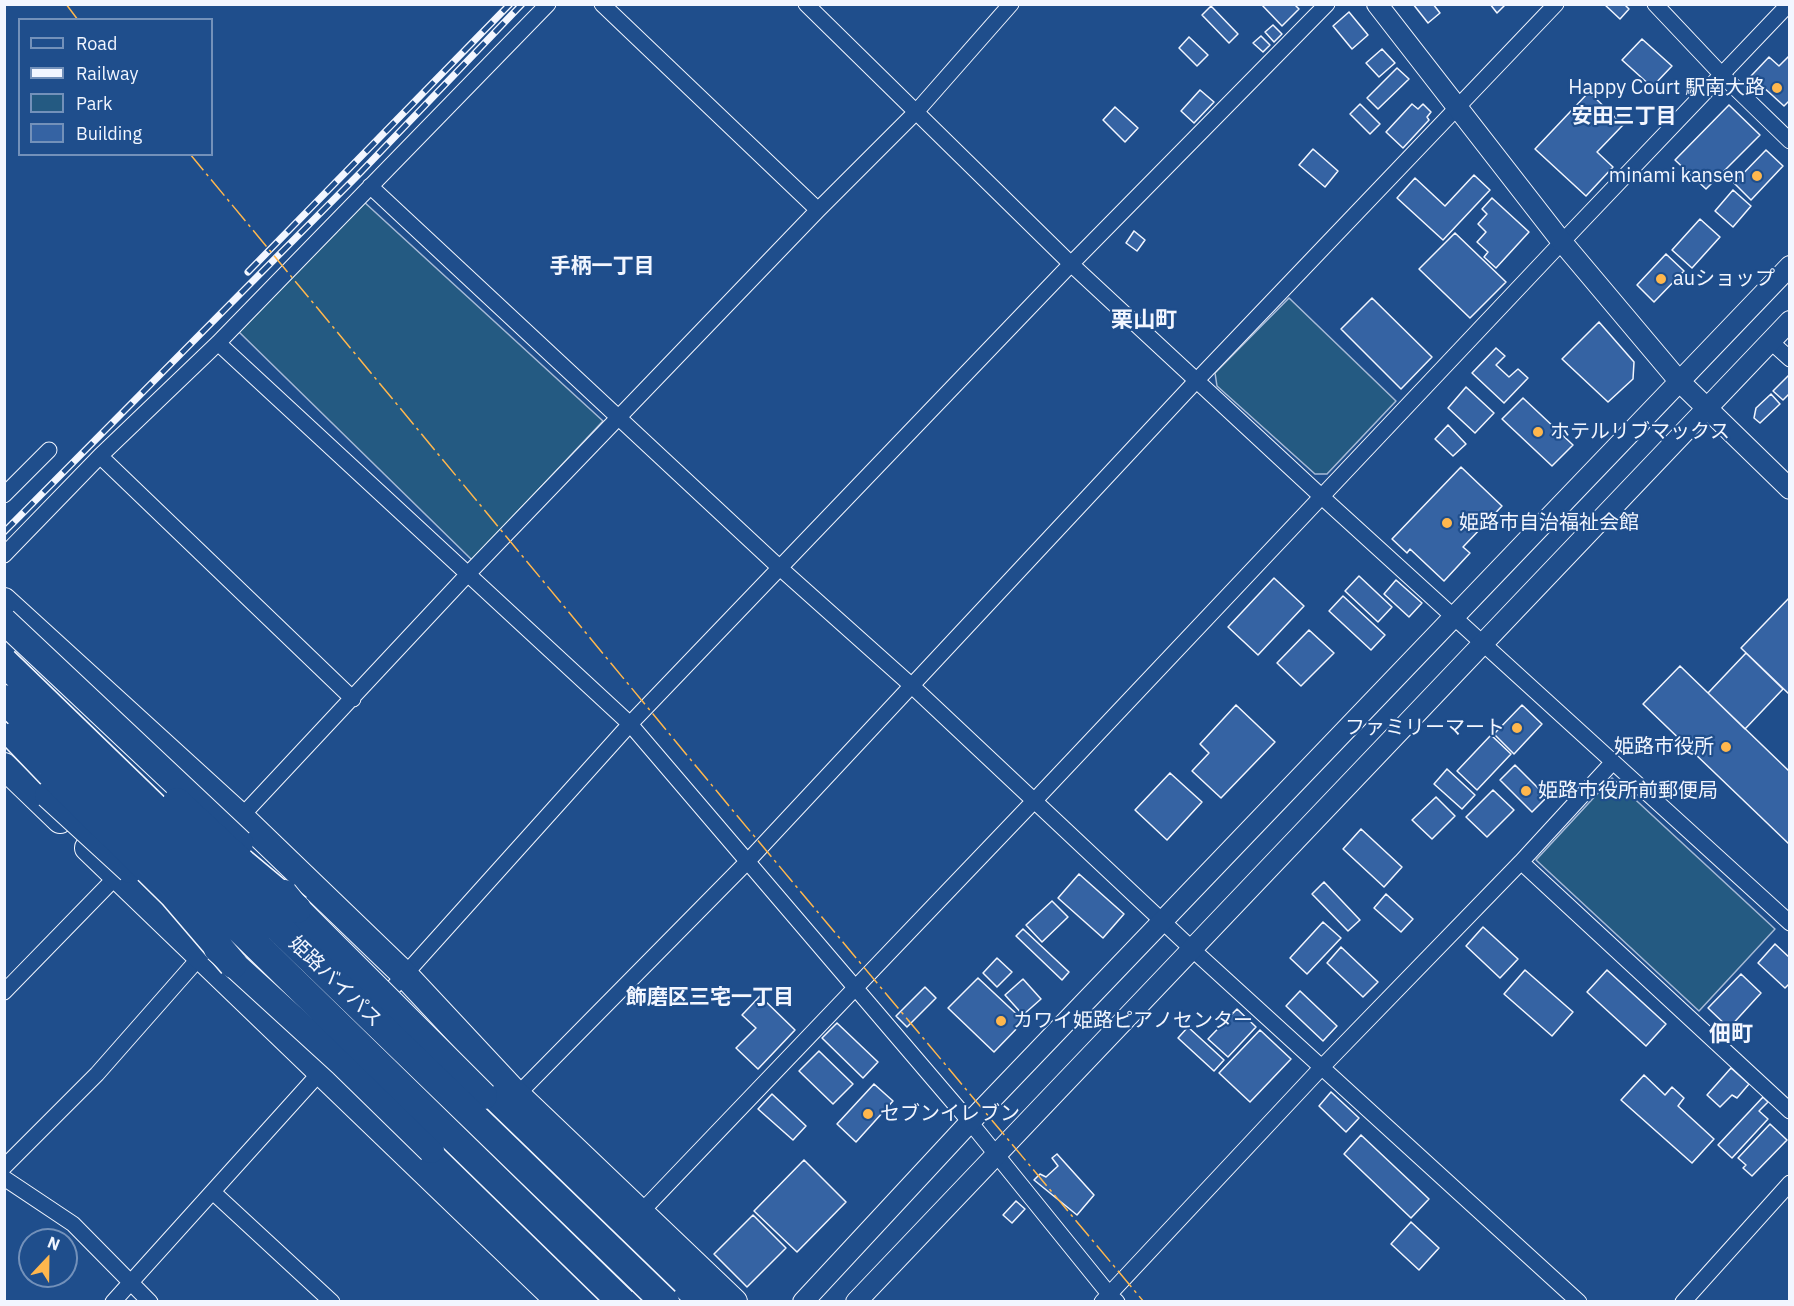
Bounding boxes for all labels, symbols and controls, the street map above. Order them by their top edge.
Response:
legend [18,18,213,156]
text: Road [76,32,117,55]
text: Railway [76,62,138,85]
place label: Happy Court 駅南大路 [1568,76,1765,100]
marker: Happy Court 駅南大路 [1770,81,1784,95]
text: Park [76,92,112,115]
district label: 安田三丁目 [1572,104,1676,130]
text: Building [76,122,142,145]
place label: minami kansen [1609,164,1745,188]
marker: minami kansen [1750,169,1764,183]
district label: 手柄一丁目 [550,254,654,280]
place label: auショップ [1673,267,1775,291]
marker: auショップ [1654,272,1668,286]
district label: 栗山町 [1111,308,1177,334]
place label: ホテルリブマックス [1550,420,1730,444]
marker: ホテルリブマックス [1531,425,1545,439]
place label: 姫路市自治福祉会館 [1459,511,1639,535]
marker: 姫路市自治福祉会館 [1440,516,1454,530]
place label: ファミリーマート [1345,716,1505,740]
marker: ファミリーマート [1510,721,1524,735]
place label: 姫路市役所 [1614,735,1714,759]
marker: 姫路市役所 [1719,740,1733,754]
place label: 姫路市役所前郵便局 [1538,779,1718,803]
marker: 姫路市役所前郵便局 [1519,784,1533,798]
street label: 姫路バイパス [284,932,386,1032]
district label: 飾磨区三宅一丁目 [626,985,794,1011]
place label: カワイ姫路ピアノセンター [1013,1009,1253,1033]
marker: カワイ姫路ピアノセンター [994,1014,1008,1028]
district label: 佃町 [1709,1022,1753,1048]
place label: セブンイレブン [880,1102,1020,1126]
marker: セブンイレブン [861,1107,875,1121]
north arrow [18,1228,78,1288]
text: N [45,1232,63,1255]

